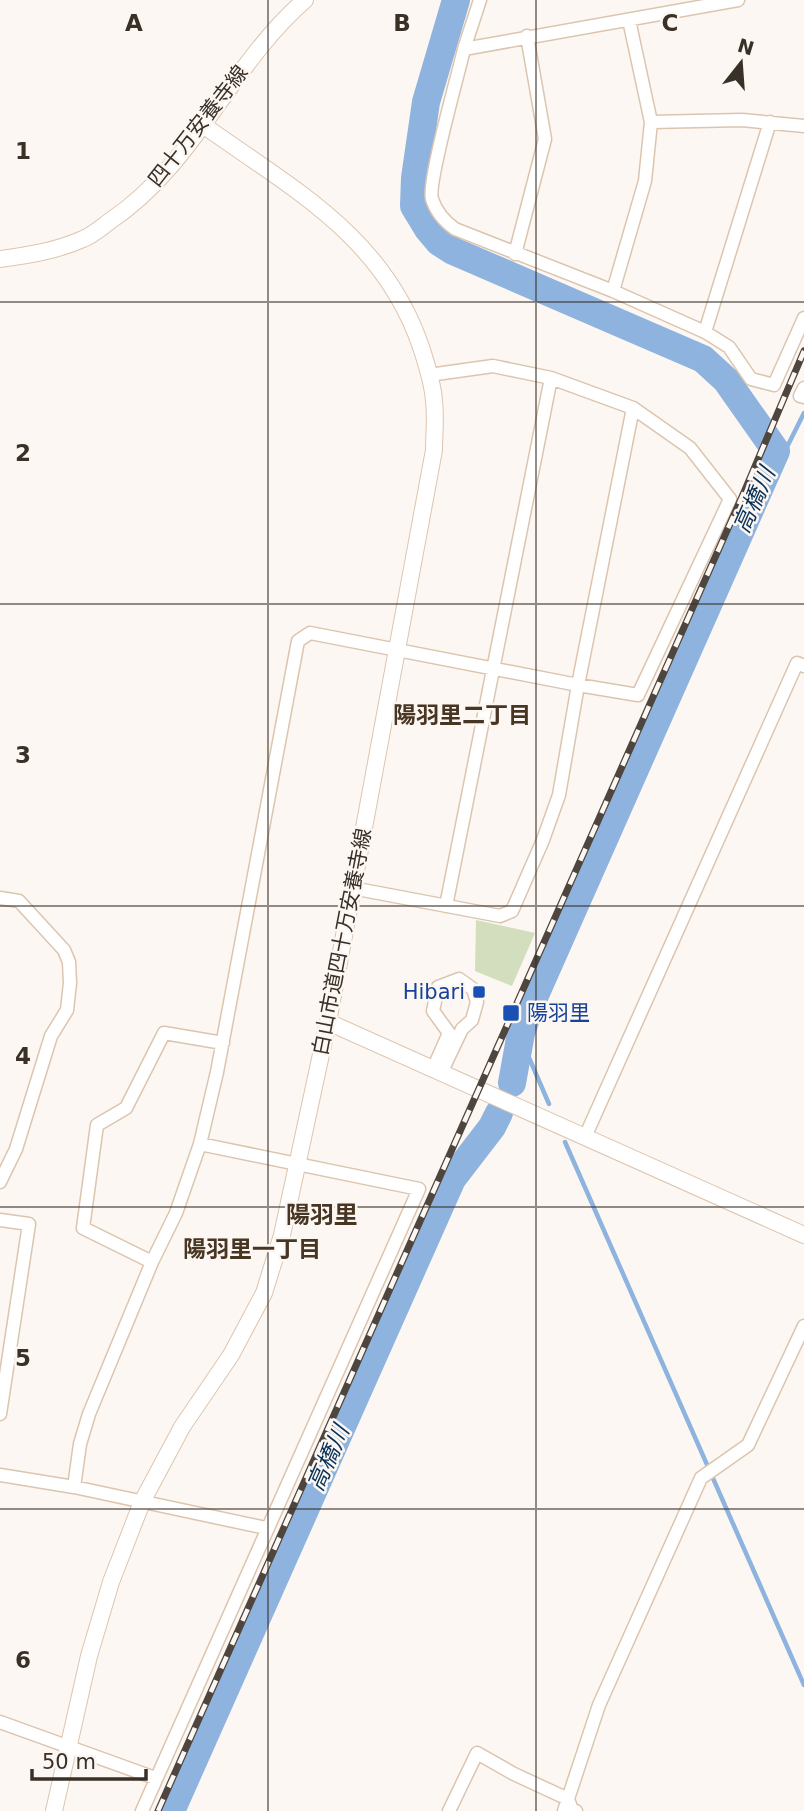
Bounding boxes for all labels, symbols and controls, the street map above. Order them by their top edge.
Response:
text: A [125,10,143,36]
text: B [393,10,411,36]
text: C [662,10,678,36]
north arrow [706,28,776,98]
text: N [735,34,757,60]
street label: 四十万安養寺線 [143,61,253,191]
text: 1 [15,138,31,164]
text: 2 [15,440,31,466]
water label: 高橋川 [728,460,781,537]
district label: 陽羽里二丁目 [393,702,531,728]
text: 3 [15,742,31,768]
street label: 白山市道四十万安養寺線 [308,826,376,1058]
place label: Hibari [403,980,465,1004]
marker: Hibari [471,984,487,1000]
place label: 陽羽里 [527,1001,590,1025]
marker: 陽羽里 [501,1003,521,1023]
text: 4 [15,1043,31,1069]
district label: 陽羽里 [286,1201,358,1229]
district label: 陽羽里一丁目 [183,1236,321,1262]
text: 5 [15,1345,31,1371]
water label: 高橋川 [302,1418,355,1495]
text: 6 [15,1647,31,1673]
scale bar [32,1738,145,1782]
text: 50 m [42,1750,96,1774]

